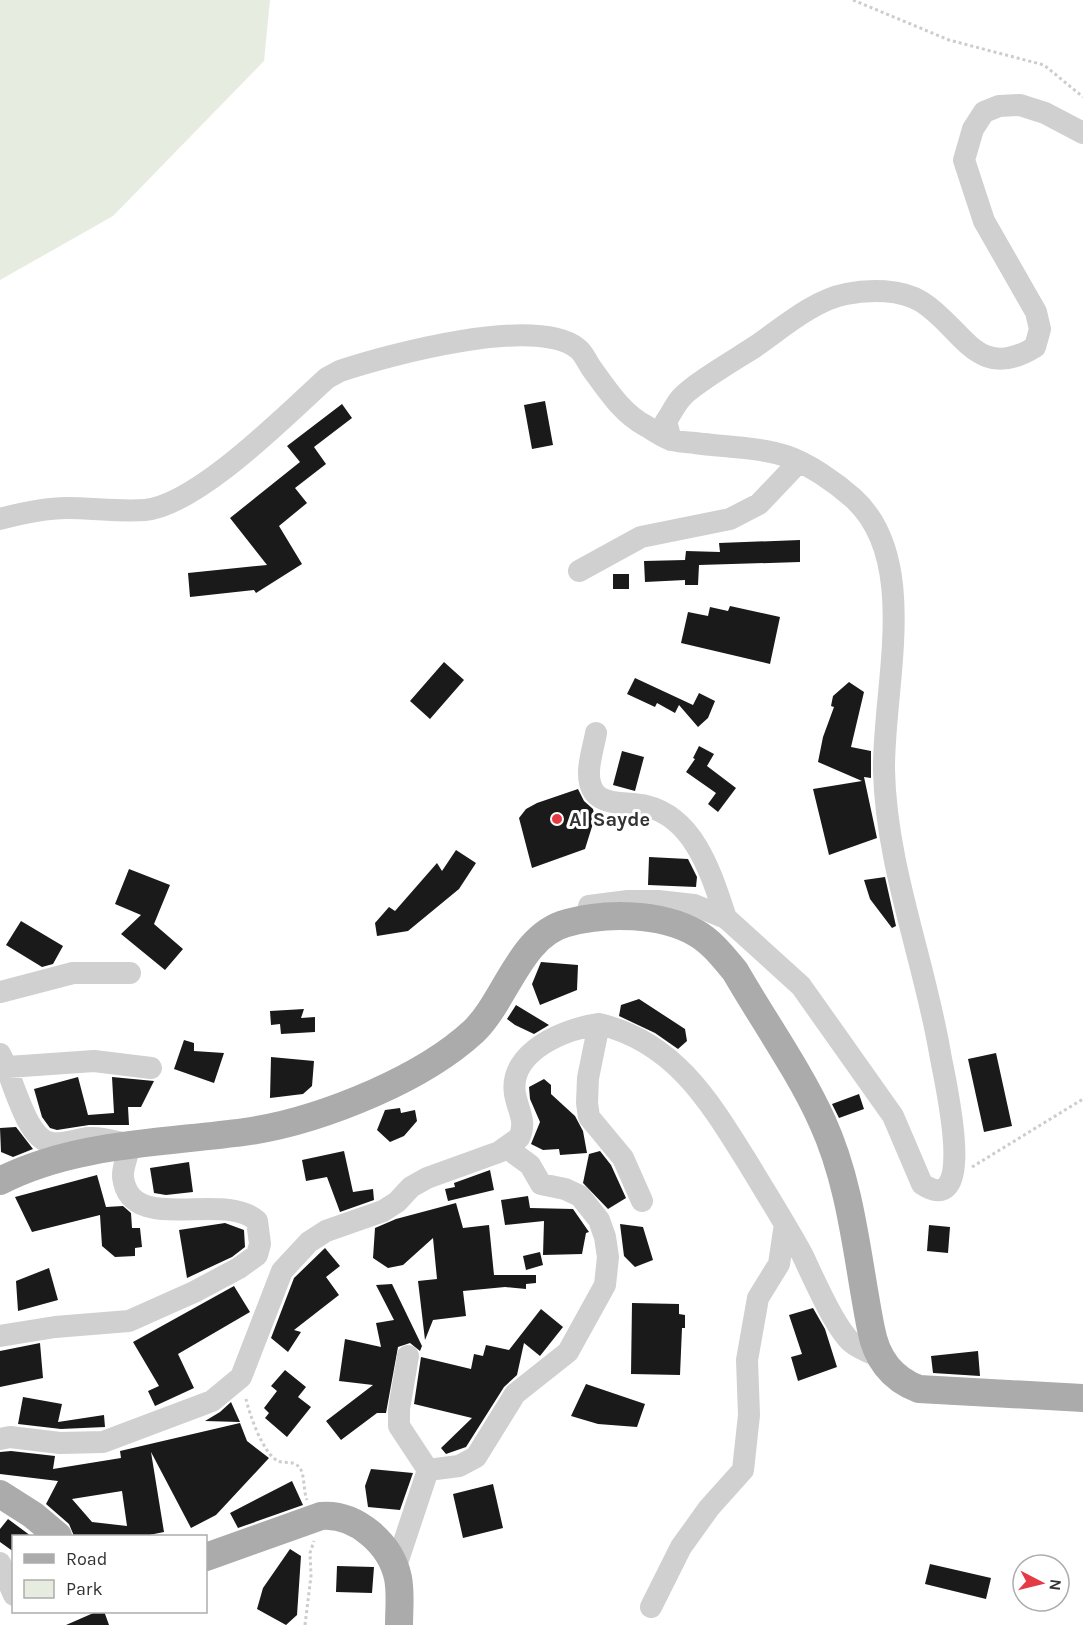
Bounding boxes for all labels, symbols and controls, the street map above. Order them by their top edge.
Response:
place label: Al Sayde [569,808,650,831]
marker: Al Sayde [550,812,564,826]
legend [12,1535,207,1613]
text: Road [66,1548,107,1570]
north arrow [1011,1553,1071,1613]
text: Park [66,1578,103,1600]
text: N [1045,1578,1066,1592]

